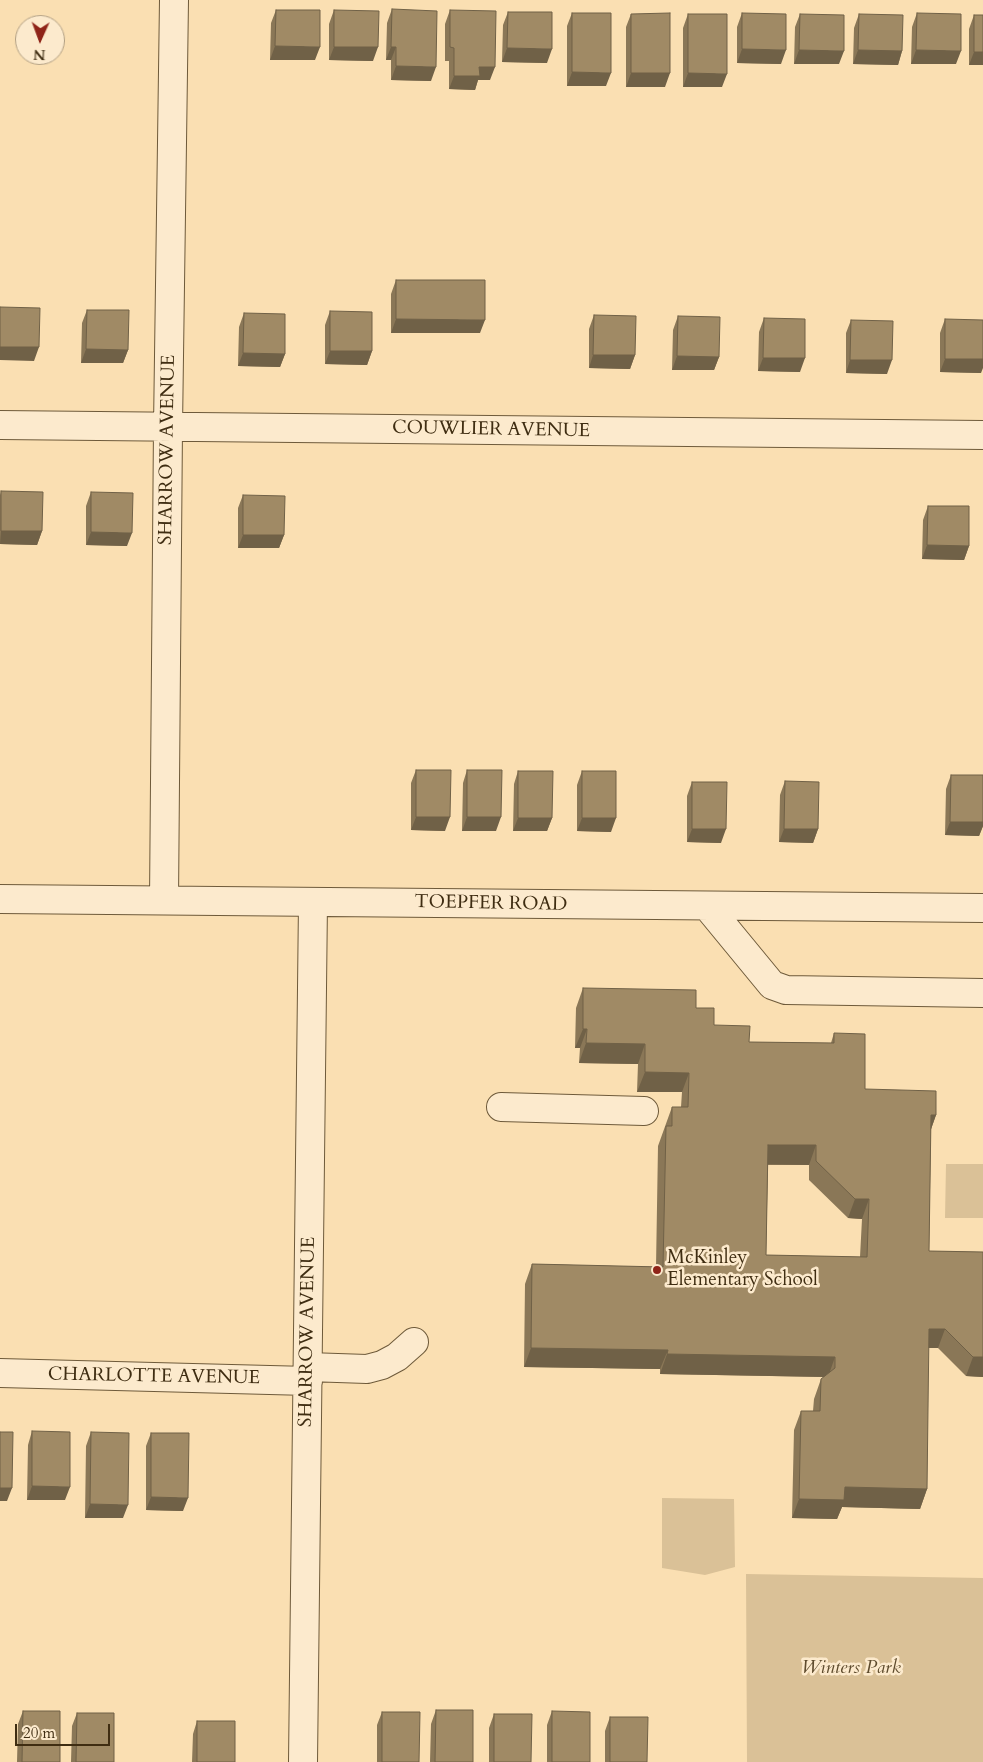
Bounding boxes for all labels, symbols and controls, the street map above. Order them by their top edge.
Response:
north arrow [15,15,65,65]
text: N [33,45,46,64]
street label: SHARROW AVENUE [155,355,181,545]
street label: COUWLIER AVENUE [392,417,590,443]
street label: TOEPFER ROAD [414,891,568,917]
street label: SHARROW AVENUE [295,1237,321,1427]
place label: McKinley Elementary School [667,1248,818,1292]
marker: McKinley Elementary School [651,1264,663,1276]
street label: CHARLOTTE AVENUE [48,1364,260,1390]
park label: Winters Park [801,1658,901,1680]
scale bar [18,1714,112,1746]
text: 20 m [23,1723,55,1743]

